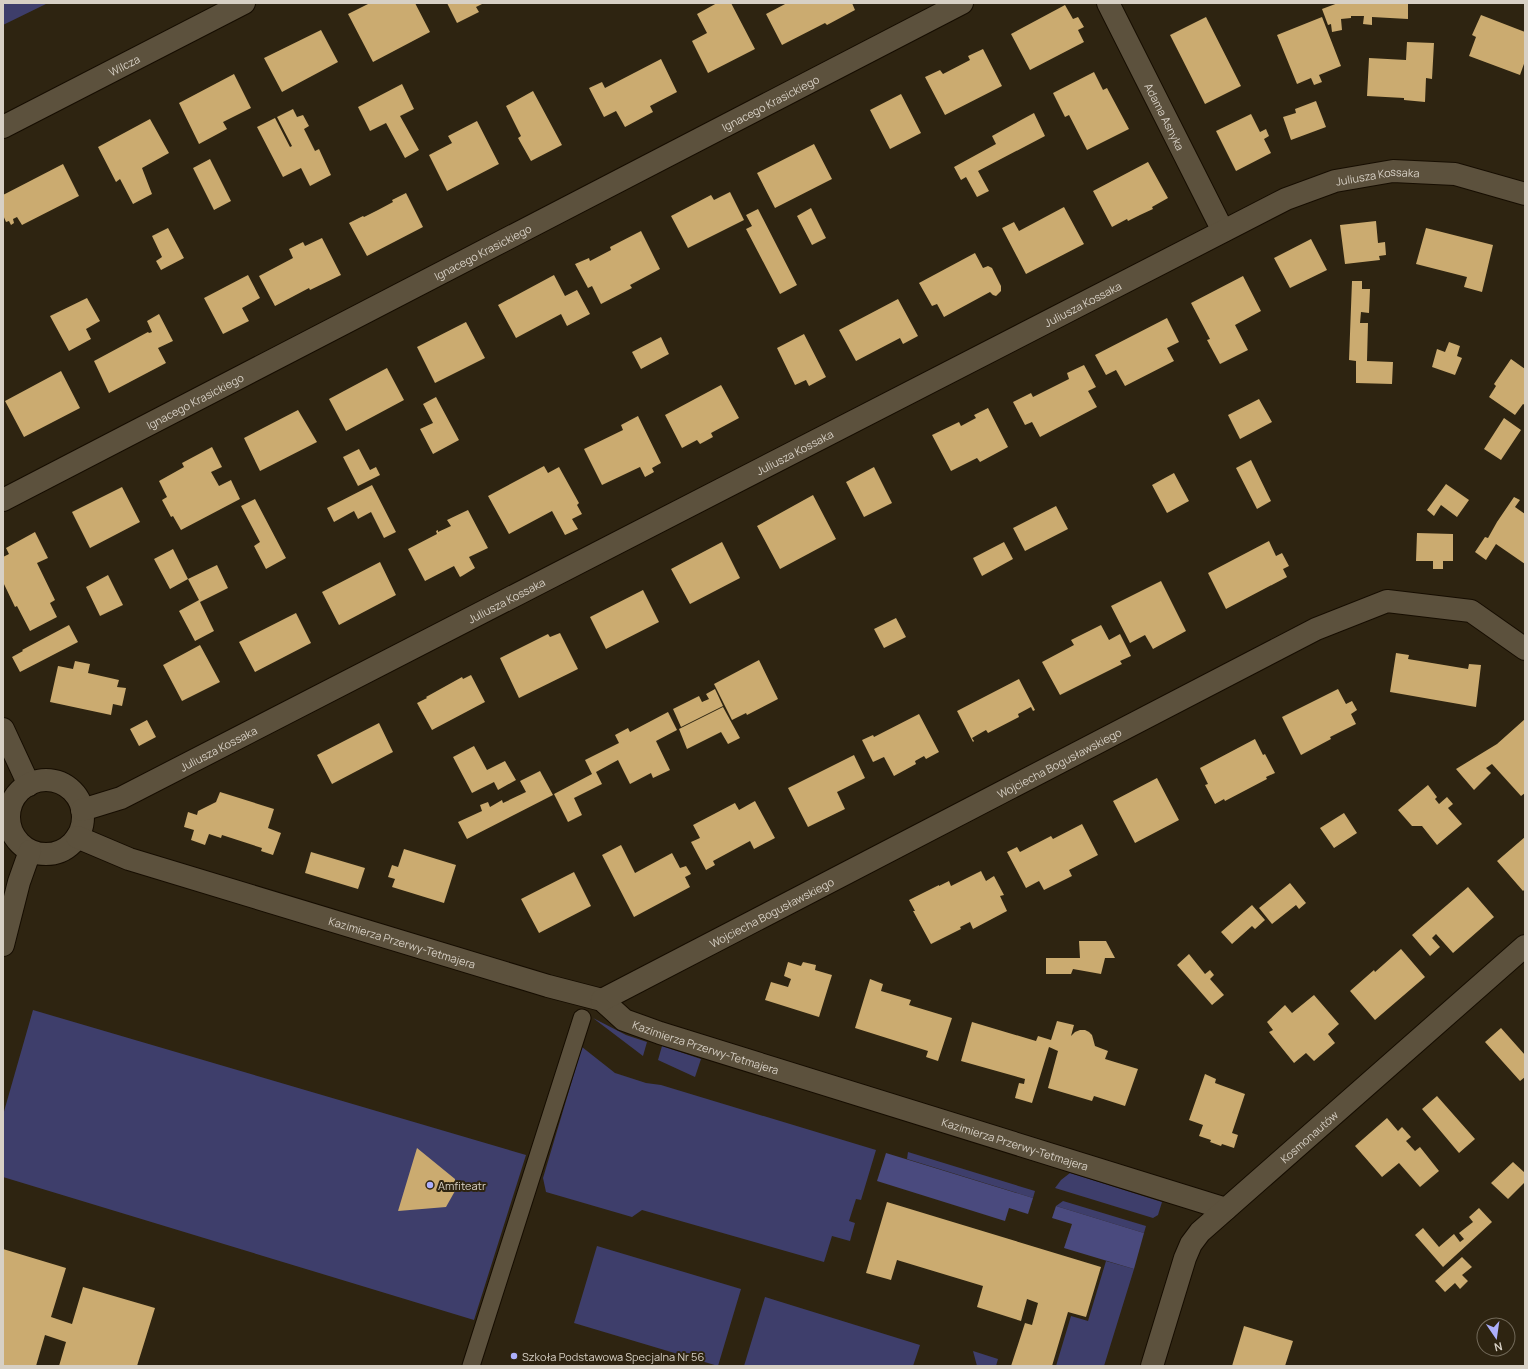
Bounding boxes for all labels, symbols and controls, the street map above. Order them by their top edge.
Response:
street label: Wilcza [106,51,142,79]
street label: Ignacego Krasickiego [719,71,822,134]
street label: Adama Asnyka [1142,80,1189,153]
street label: Juliusza Kossaka [1334,163,1420,188]
street label: Ignacego Krasickiego [431,220,534,283]
street label: Juliusza Kossaka [1041,278,1124,330]
street label: Ignacego Krasickiego [143,369,246,432]
street label: Juliusza Kossaka [753,426,836,478]
street label: Juliusza Kossaka [465,574,547,626]
street label: Juliusza Kossaka [177,722,259,774]
street label: Wojciecha Bogusławskiego [994,724,1124,801]
street label: Wojciecha Bogusławskiego [707,873,837,950]
street label: Kazimierza Przerwy-Tetmajera [327,913,477,971]
street label: Kazimierza Przerwy-Tetmajera [631,1016,781,1077]
street label: Kosmonautów [1277,1106,1341,1166]
street label: Kazimierza Przerwy-Tetmajera [940,1114,1090,1173]
place label: Amfiteatr [438,1178,486,1193]
marker: Amfiteatr [425,1180,435,1190]
north arrow [1476,1317,1516,1357]
text: N [1493,1339,1504,1355]
place label: Szkoła Podstawowa Specjalna Nr 56 [522,1349,704,1364]
marker: Szkoła Podstawowa Specjalna Nr 56 [509,1351,519,1361]

